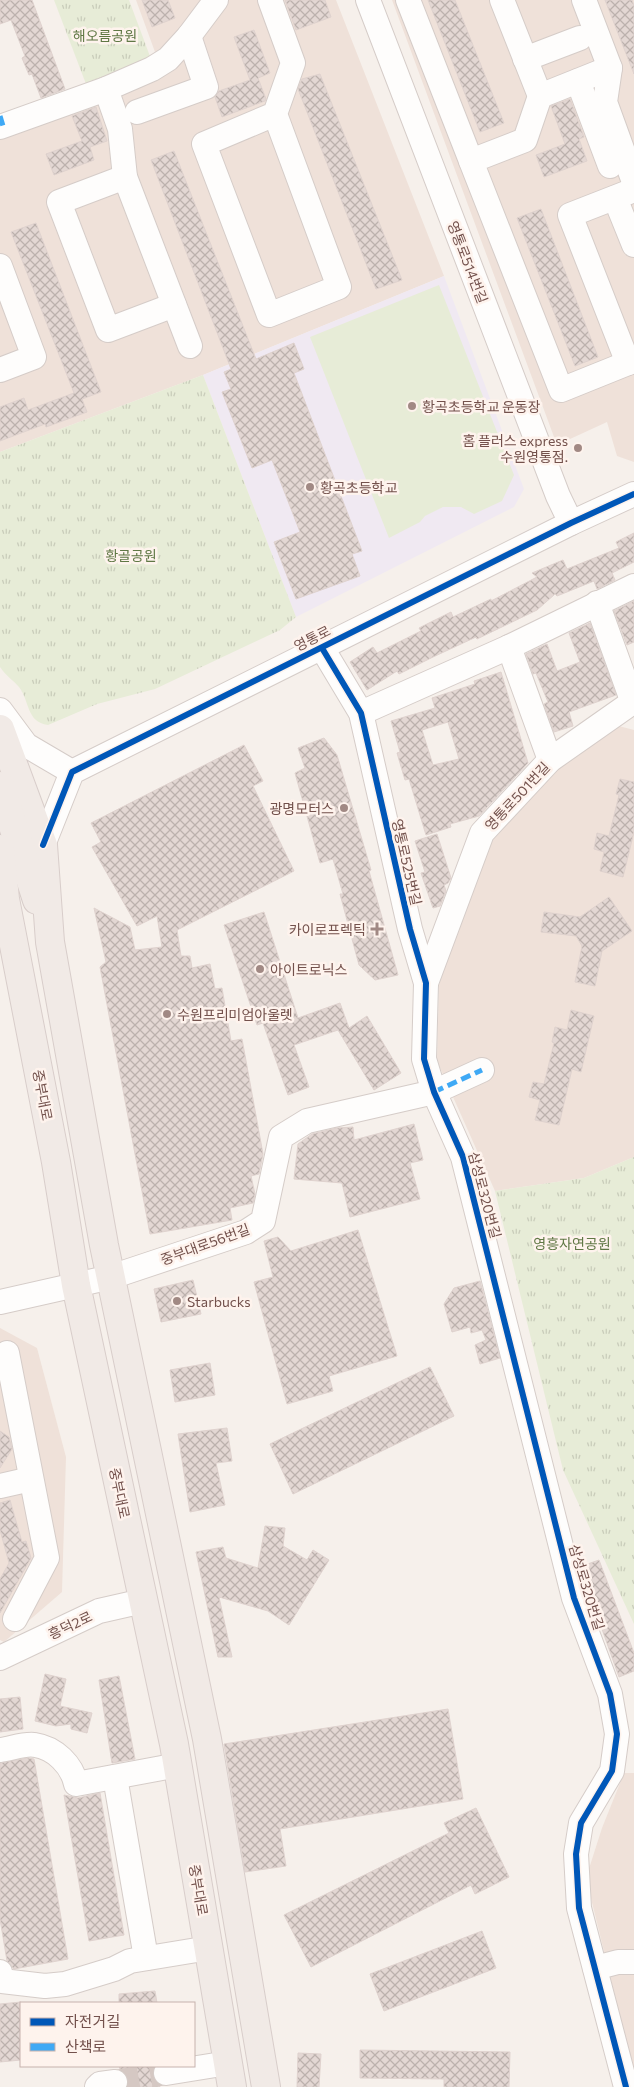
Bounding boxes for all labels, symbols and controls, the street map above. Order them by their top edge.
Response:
park label: 해오름공원 [73,27,137,44]
street label: 영통로514번길 [445,218,491,306]
place label: 황곡초등학교 운동장 [422,398,541,415]
marker: 황곡초등학교 운동장 [406,400,418,412]
place label: 홈 플러스 express 수원영통점. [463,432,568,465]
marker: 홈 플러스 express 수원영통점. [572,442,584,454]
place label: 황곡초등학교 [320,479,397,496]
marker: 황곡초등학교 [304,481,316,493]
park label: 황골공원 [105,547,157,564]
street label: 영통로 [291,622,333,654]
street label: 영통로501번길 [481,758,553,834]
place label: 광명모터스 [270,800,334,817]
marker: 광명모터스 [338,802,350,814]
street label: 영통로525번길 [389,817,425,907]
place label: 카이로프렉틱 [289,921,366,938]
marker: 카이로프렉틱 [370,922,384,936]
place label: 아이트로닉스 [270,961,347,978]
marker: 아이트로닉스 [254,963,266,975]
place label: 수원프리미엄아울렛 [177,1006,293,1023]
marker: 수원프리미엄아울렛 [161,1008,173,1020]
street label: 중부대로 [30,1068,56,1122]
street label: 삼성로320번길 [465,1150,505,1240]
street label: 중부대로56번길 [158,1220,252,1268]
park label: 영흥자연공원 [533,1235,611,1252]
place label: Starbucks [187,1293,251,1310]
marker: Starbucks [171,1295,183,1307]
street label: 중부대로 [106,1466,134,1520]
street label: 삼성로320번길 [566,1542,608,1632]
street label: 흥덕2로 [45,1607,95,1643]
street label: 중부대로 [186,1863,212,1917]
legend [20,2002,195,2067]
text: 자전거길 [65,2012,120,2030]
text: 산책로 [65,2037,106,2055]

